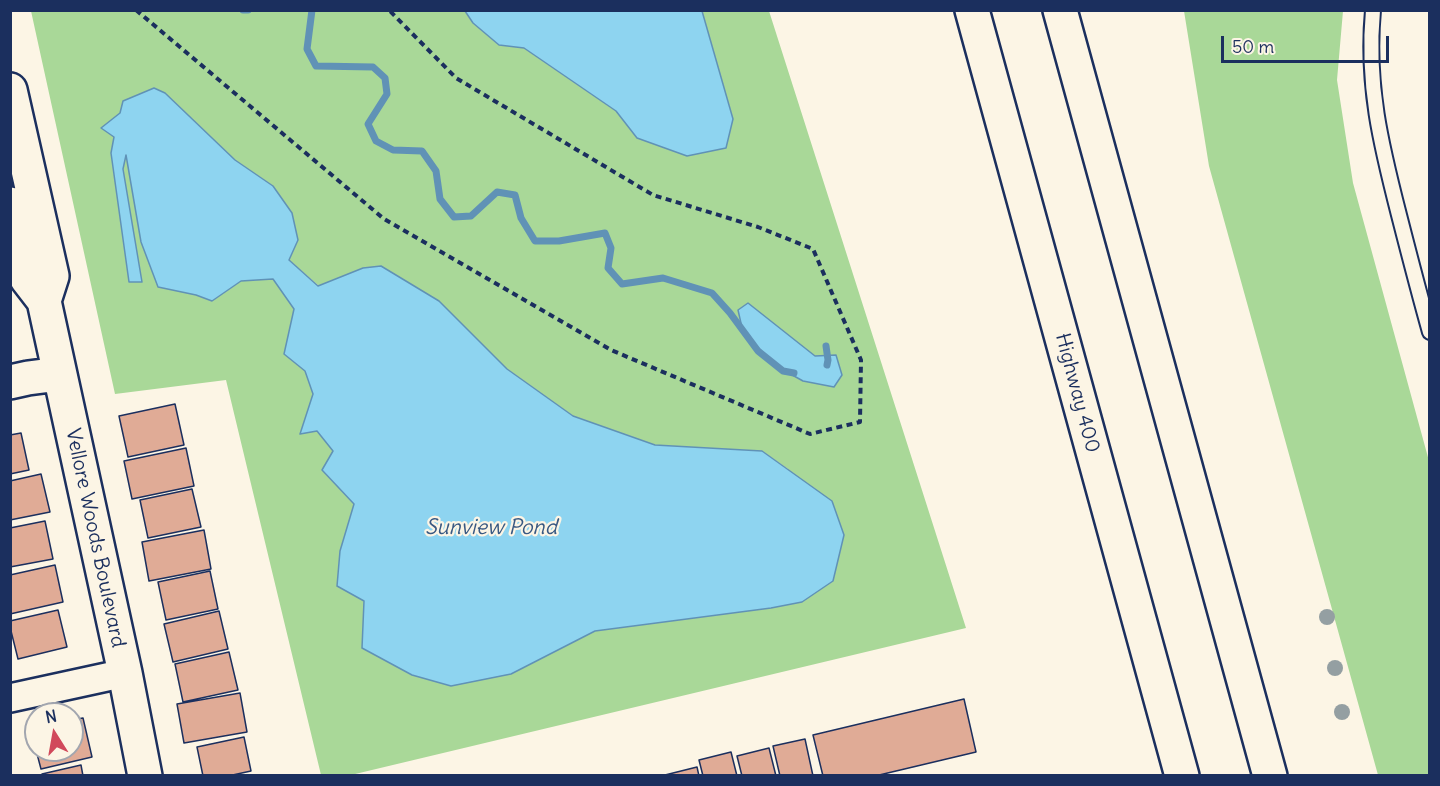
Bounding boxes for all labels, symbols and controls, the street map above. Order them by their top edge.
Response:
scale bar [1224,24,1392,62]
text: 50 m [1232,35,1274,58]
street label: Highway 400 [1050,331,1104,455]
street label: Vellore Woods Boulevard [60,426,130,650]
water label: Sunview Pond [425,515,557,541]
north arrow [24,702,84,762]
text: N [44,705,58,727]

